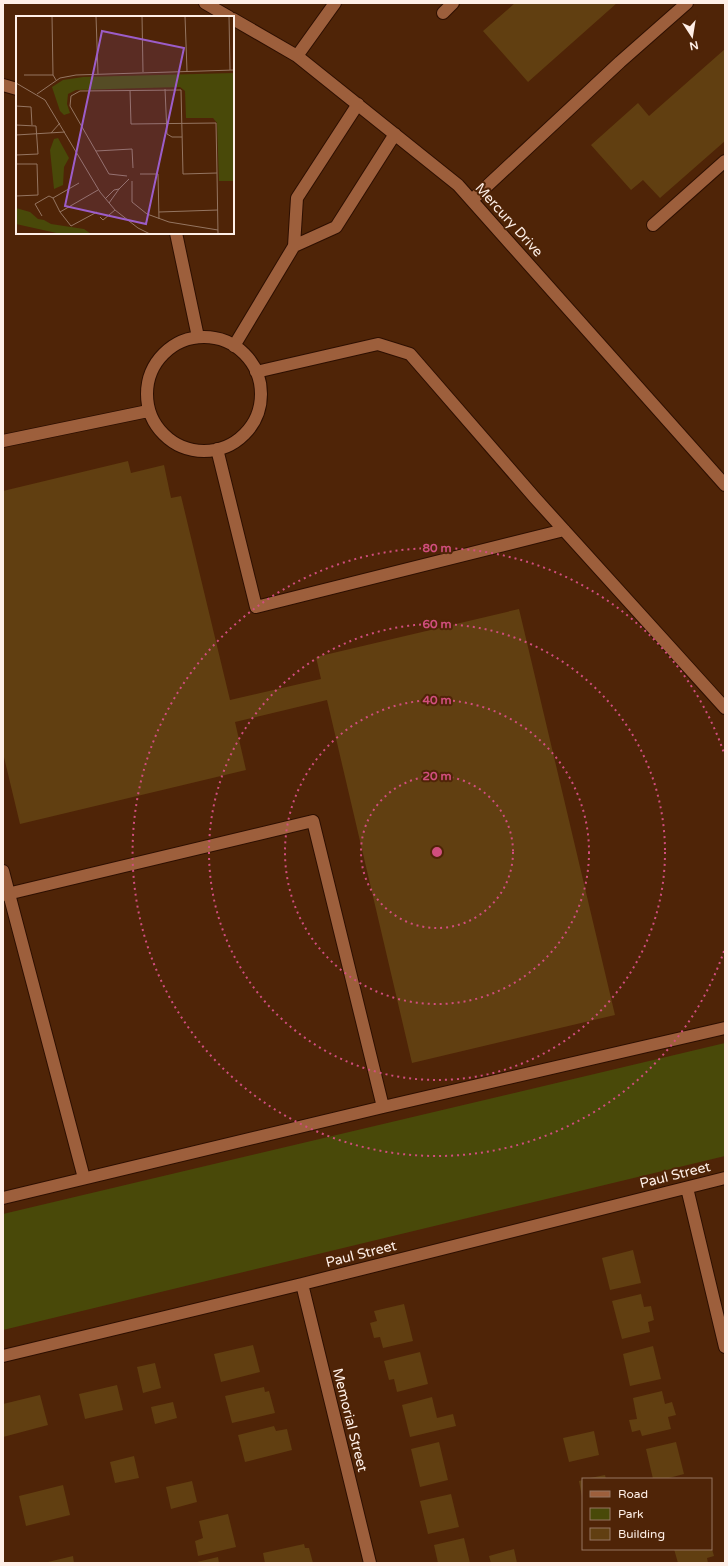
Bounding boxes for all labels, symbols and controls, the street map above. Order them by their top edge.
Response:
inset map [16,16,234,234]
north arrow [672,16,712,56]
text: N [688,38,700,53]
street label: Mercury Drive [471,180,547,260]
text: 80 m [422,541,452,555]
text: 60 m [422,617,452,631]
text: 40 m [422,693,452,707]
text: 20 m [422,769,452,783]
centre of rings [430,845,444,859]
street label: Paul Street [638,1158,713,1192]
street label: Paul Street [324,1237,399,1271]
street label: Memorial Street [329,1366,371,1474]
legend [582,1478,712,1550]
text: Road [618,1487,648,1501]
text: Park [618,1507,644,1521]
text: Building [618,1527,665,1541]

